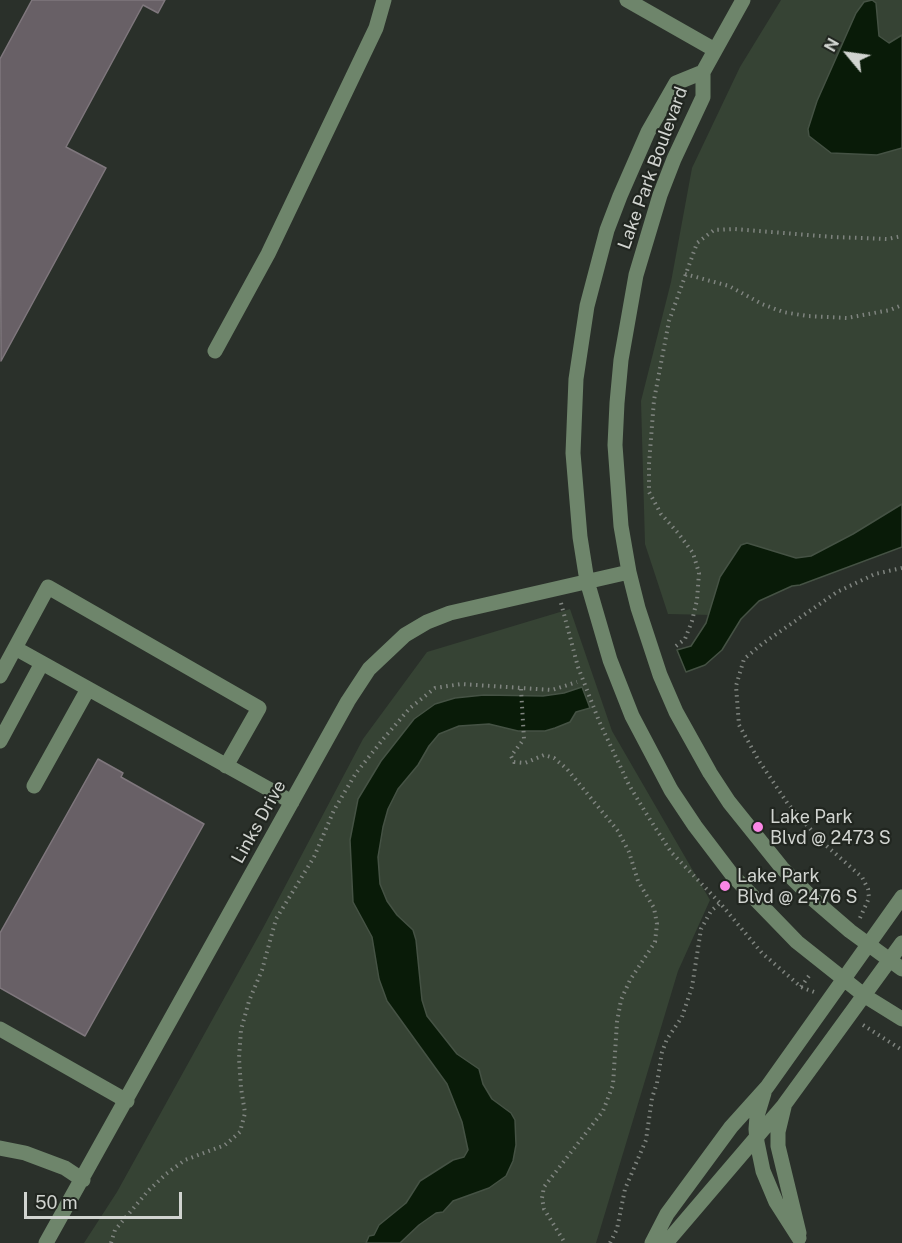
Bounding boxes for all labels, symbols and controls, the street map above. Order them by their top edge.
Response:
north arrow [818,24,878,84]
text: N [820,35,843,55]
street label: Lake Park Boulevard [614,84,692,252]
street label: Links Drive [227,777,291,867]
place label: Lake Park Blvd @ 2473 S [770,806,891,848]
marker: Lake Park Blvd @ 2473 S [751,820,765,834]
place label: Lake Park Blvd @ 2476 S [737,865,858,908]
marker: Lake Park Blvd @ 2476 S [718,879,732,893]
scale bar [27,1180,184,1218]
text: 50 m [35,1192,78,1213]

